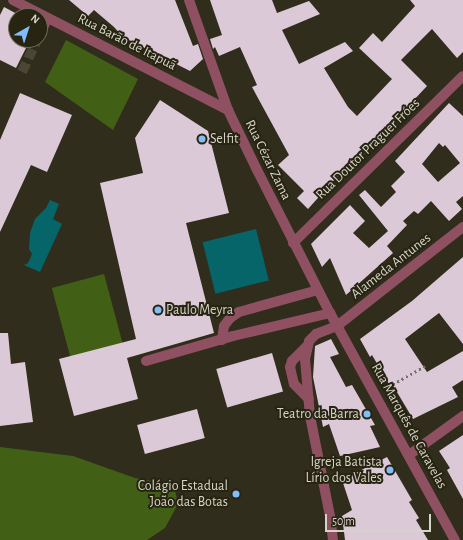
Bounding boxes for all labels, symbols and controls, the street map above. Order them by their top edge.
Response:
north arrow [8,8,48,48]
street label: Rua Barão de Itapuã [75,10,179,74]
text: N [29,12,42,26]
street label: Rua Doutor Praguer Fróes [313,95,423,203]
street label: Rua Cézar Zama [241,117,295,203]
place label: Selfit [210,131,238,147]
marker: Selfit [197,134,207,144]
street label: Alameda Antunes [348,230,434,302]
place label: Paulo Meyra [166,302,233,318]
marker: Paulo Meyra [153,305,163,315]
street label: Rua Marquês de Caravelas [367,360,451,492]
place label: Teatro da Barra [277,406,359,422]
marker: Teatro da Barra [362,409,372,419]
place label: Igreja Batista Lírio dos Vales [305,454,382,486]
marker: Igreja Batista Lírio dos Vales [385,465,395,475]
place label: Colágio Estadual João das Botas [138,478,228,510]
marker: Colágio Estadual João das Botas [231,489,241,499]
scale bar [327,506,433,532]
text: 50 m [332,515,355,527]

